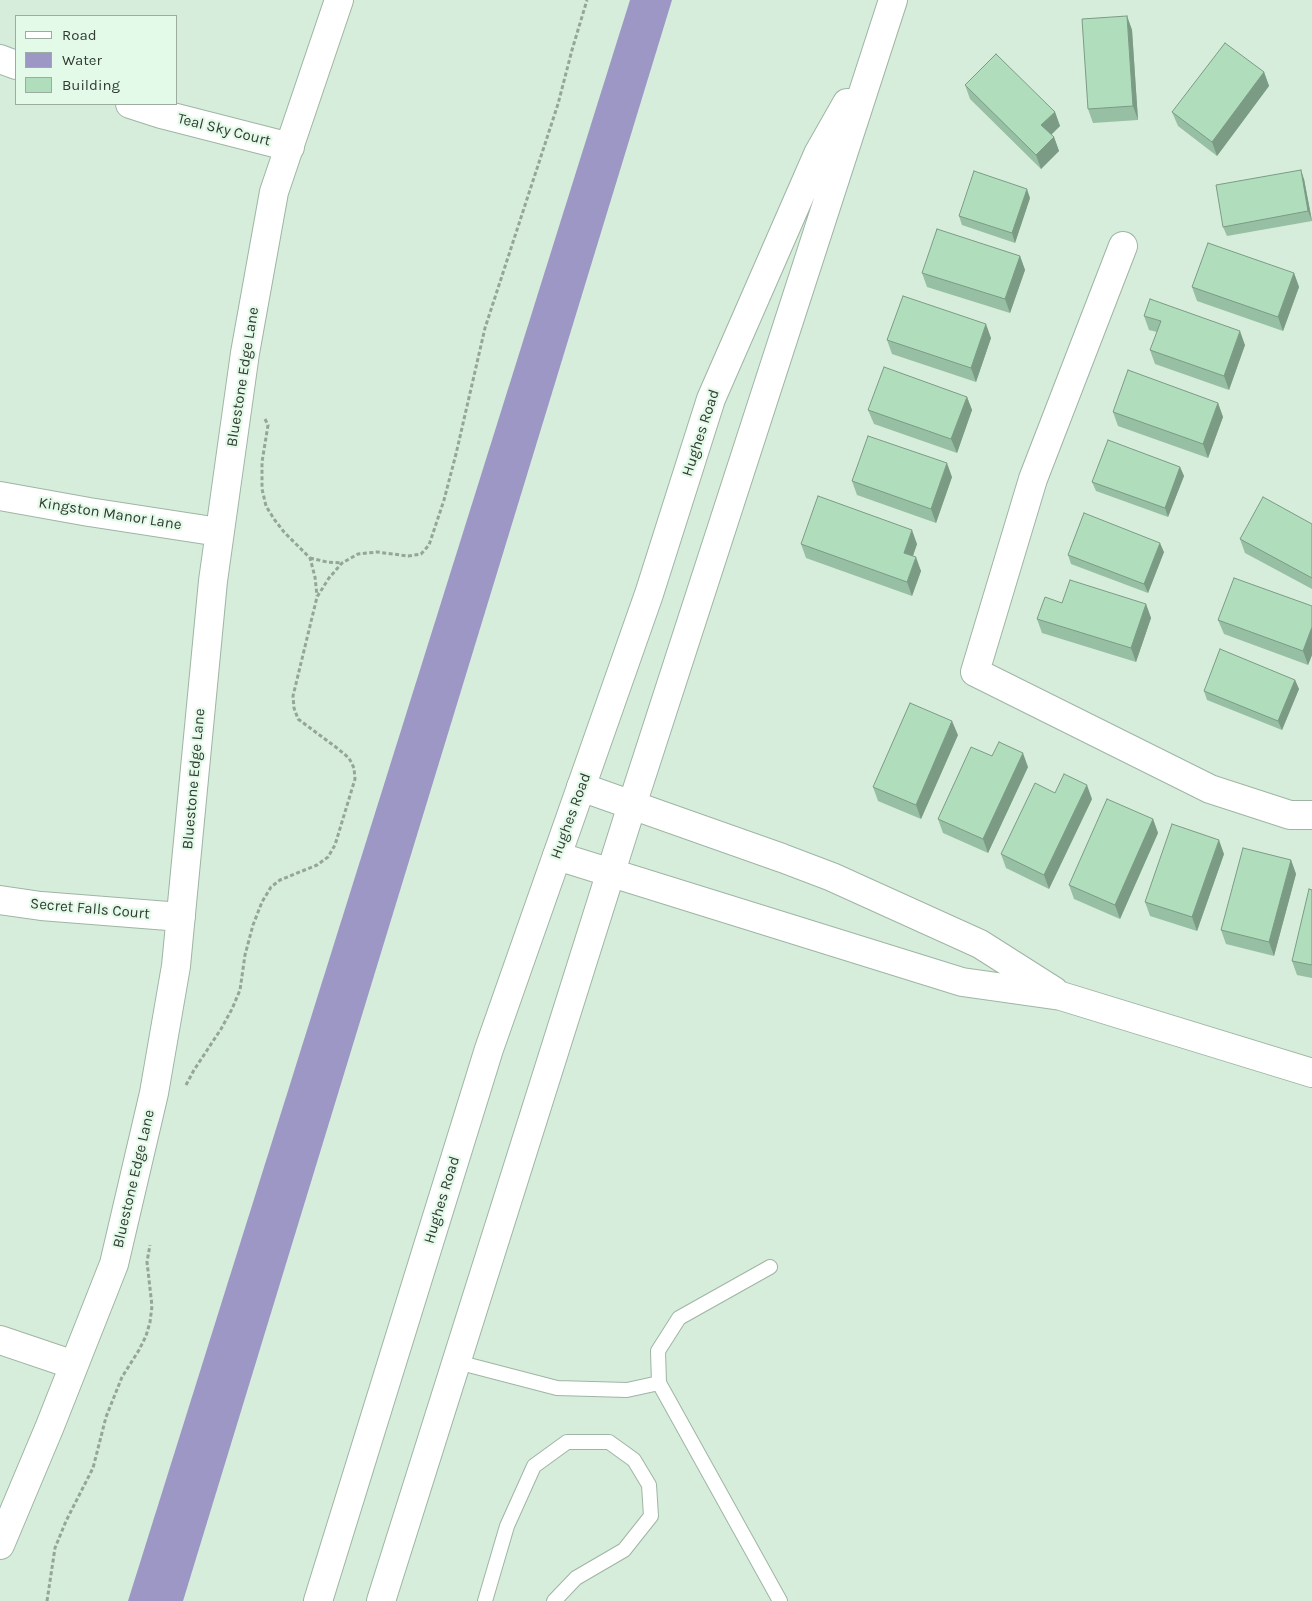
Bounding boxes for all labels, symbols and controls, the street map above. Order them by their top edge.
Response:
legend [15,15,178,105]
text: Road [62,26,97,44]
text: Water [62,51,102,69]
text: Building [62,76,120,94]
street label: Teal Sky Court [176,110,272,150]
street label: Bluestone Edge Lane [223,306,263,448]
street label: Hughes Road [678,387,724,479]
street label: Kingston Manor Lane [37,494,183,534]
street label: Bluestone Edge Lane [179,708,209,850]
street label: Hughes Road [547,770,595,862]
street label: Secret Falls Court [29,895,151,923]
street label: Bluestone Edge Lane [109,1108,159,1250]
street label: Hughes Road [420,1154,464,1246]

